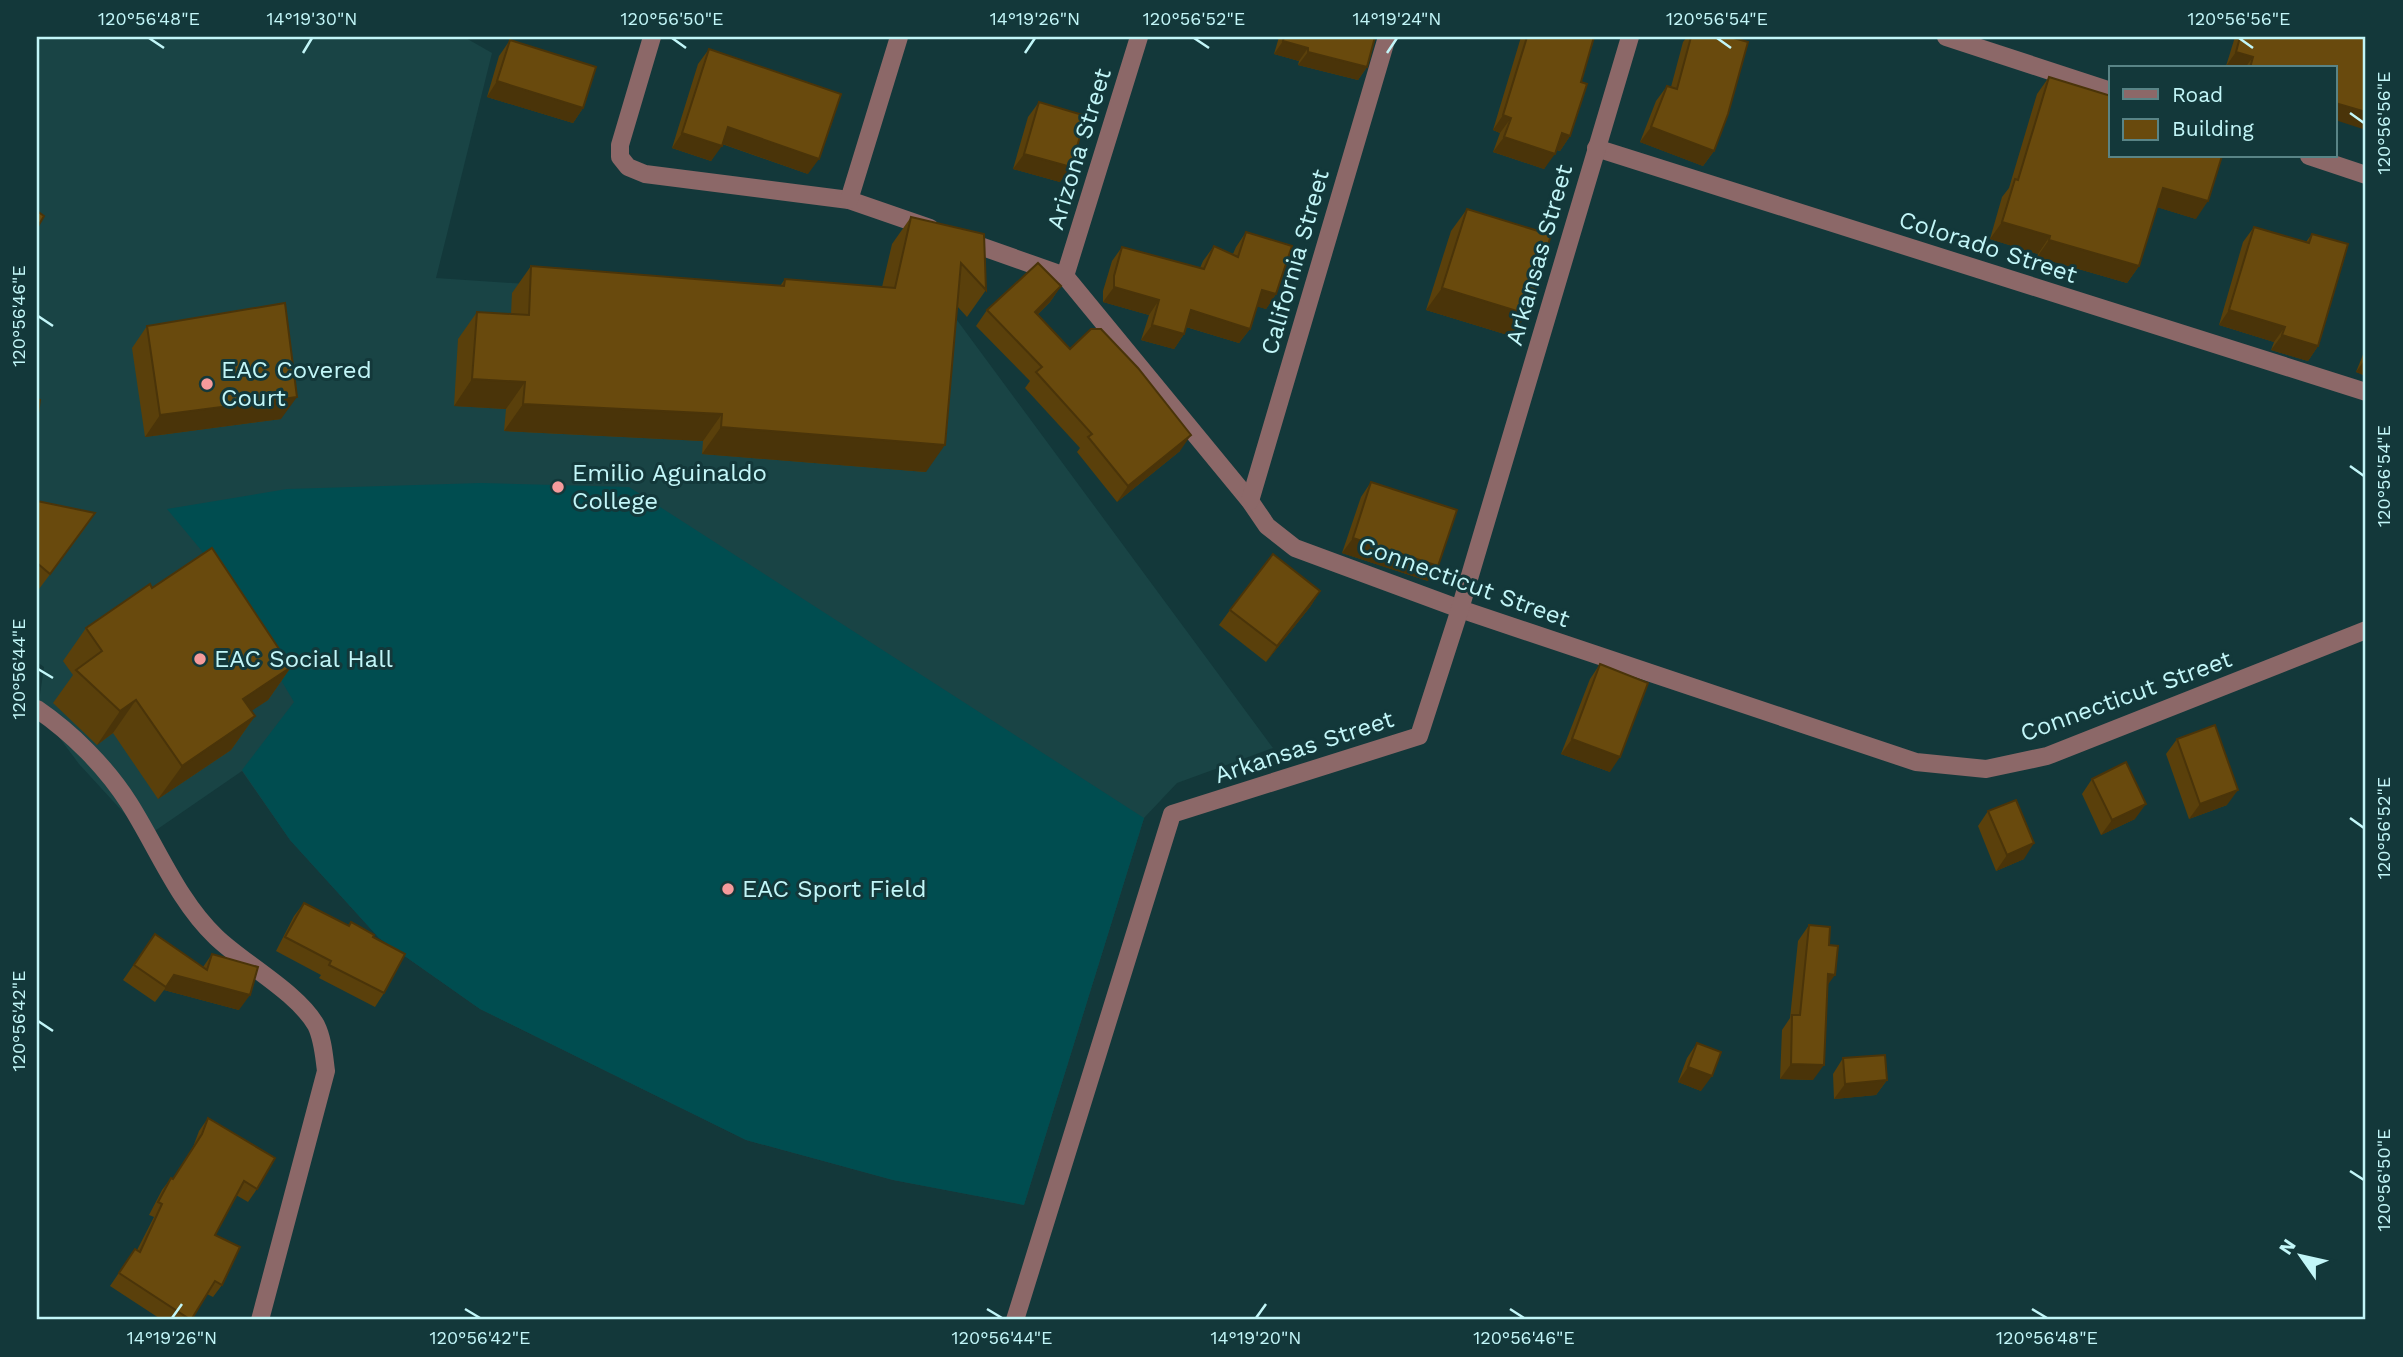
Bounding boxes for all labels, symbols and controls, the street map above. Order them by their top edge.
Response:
text: 120°56'48"E [98,8,200,29]
text: 14°19'30"N [267,8,357,29]
text: 120°56'50"E [620,8,724,29]
text: 14°19'26"N [990,8,1080,29]
text: 120°56'52"E [1143,8,1245,29]
text: 14°19'24"N [1352,8,1442,29]
text: 120°56'54"E [1666,8,1768,29]
text: 120°56'56"E [2188,8,2290,29]
street label: Arizona Street [1041,65,1117,233]
legend [2109,66,2336,158]
text: 120°56'56"E [2373,72,2394,174]
text: Road [2172,82,2223,107]
text: Building [2172,116,2254,141]
street label: Arkansas Street [1500,161,1578,349]
street label: California Street [1255,166,1335,358]
street label: Colorado Street [1895,205,2081,289]
text: 120°56'46"E [8,265,29,367]
place label: EAC Covered Court [221,356,372,412]
marker: EAC Covered Court [199,376,215,392]
text: 120°56'54"E [2373,425,2394,527]
place label: Emilio Aguinaldo College [572,459,767,515]
marker: Emilio Aguinaldo College [550,479,566,495]
street label: Connecticut Street [1354,531,1574,633]
text: 120°56'44"E [8,619,29,719]
place label: EAC Social Hall [214,645,394,673]
street label: Connecticut Street [2016,645,2236,747]
marker: EAC Social Hall [192,651,208,667]
street label: Arkansas Street [1211,705,1397,789]
text: 120°56'52"E [2373,777,2394,879]
place label: EAC Sport Field [742,875,927,903]
marker: EAC Sport Field [720,881,736,897]
text: 120°56'42"E [8,970,29,1072]
text: 120°56'50"E [2373,1128,2394,1232]
north arrow [2266,1220,2336,1290]
text: N [2274,1235,2301,1259]
text: 14°19'26"N [127,1327,217,1348]
text: 120°56'42"E [429,1327,531,1348]
text: 120°56'44"E [952,1327,1052,1348]
text: 14°19'20"N [1211,1327,1301,1348]
text: 120°56'46"E [1473,1327,1575,1348]
text: 120°56'48"E [1996,1327,2098,1348]

